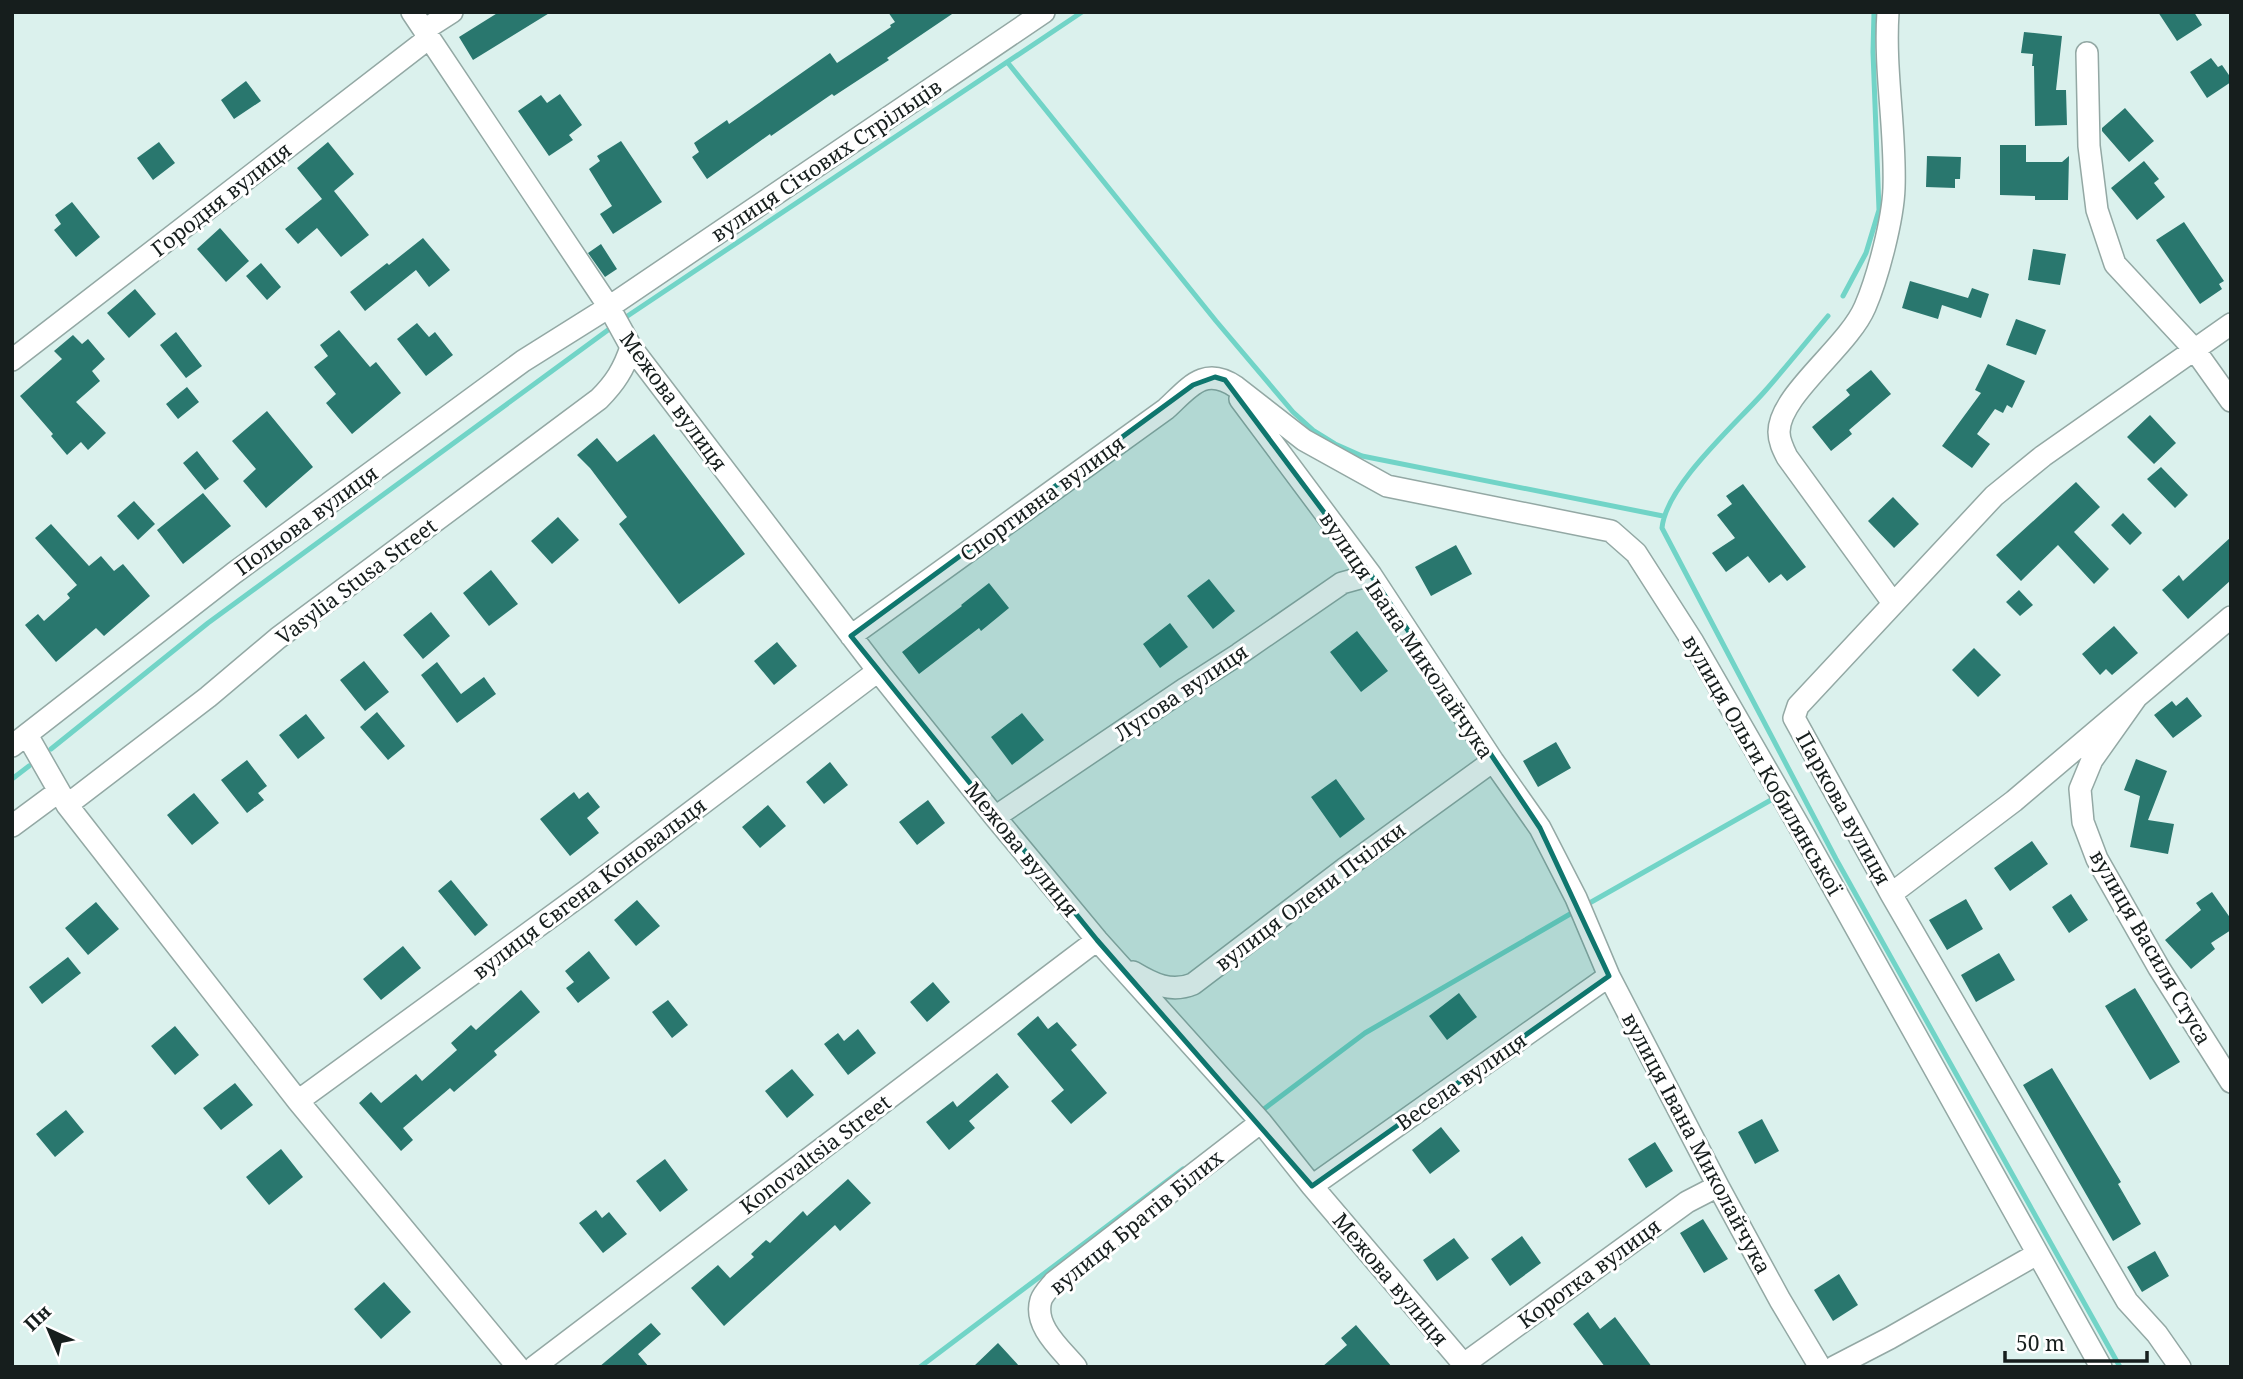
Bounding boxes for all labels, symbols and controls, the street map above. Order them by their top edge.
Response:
street label: вулиця Січових Стрільців [705,72,947,248]
street label: Городня вулиця [145,136,297,262]
street label: Межова вулиця [614,326,734,476]
street label: Спортивна вулиця [954,429,1130,567]
street label: Польова вулиця [229,459,383,581]
street label: вулиця Івана Миколайчука [1314,506,1500,764]
street label: Vasylia Stusa Street [270,511,442,651]
street label: вулиця Ольги Кобилянської [1677,629,1849,901]
street label: Лугова вулиця [1109,637,1253,747]
street label: Паркова вулиця [1790,726,1898,890]
street label: Межова вулиця [959,776,1085,922]
street label: вулиця Євгена Коновальця [466,791,712,985]
street label: вулиця Олени Пчілки [1209,815,1411,977]
street label: вулиця Василя Стуса [2084,844,2218,1050]
street label: вулиця Івана Миколайчука [1616,1007,1778,1279]
street label: Весела вулиця [1390,1026,1532,1136]
street label: Konovaltsia Street [734,1088,896,1220]
street label: вулиця Братів Білих [1043,1143,1229,1301]
street label: Межова вулиця [1327,1207,1455,1351]
street label: Коротка вулиця [1512,1212,1666,1334]
north arrow [14,1295,84,1365]
text: Пн [18,1299,56,1337]
scale bar [2005,1320,2147,1364]
text: 50 m [2016,1329,2065,1357]

